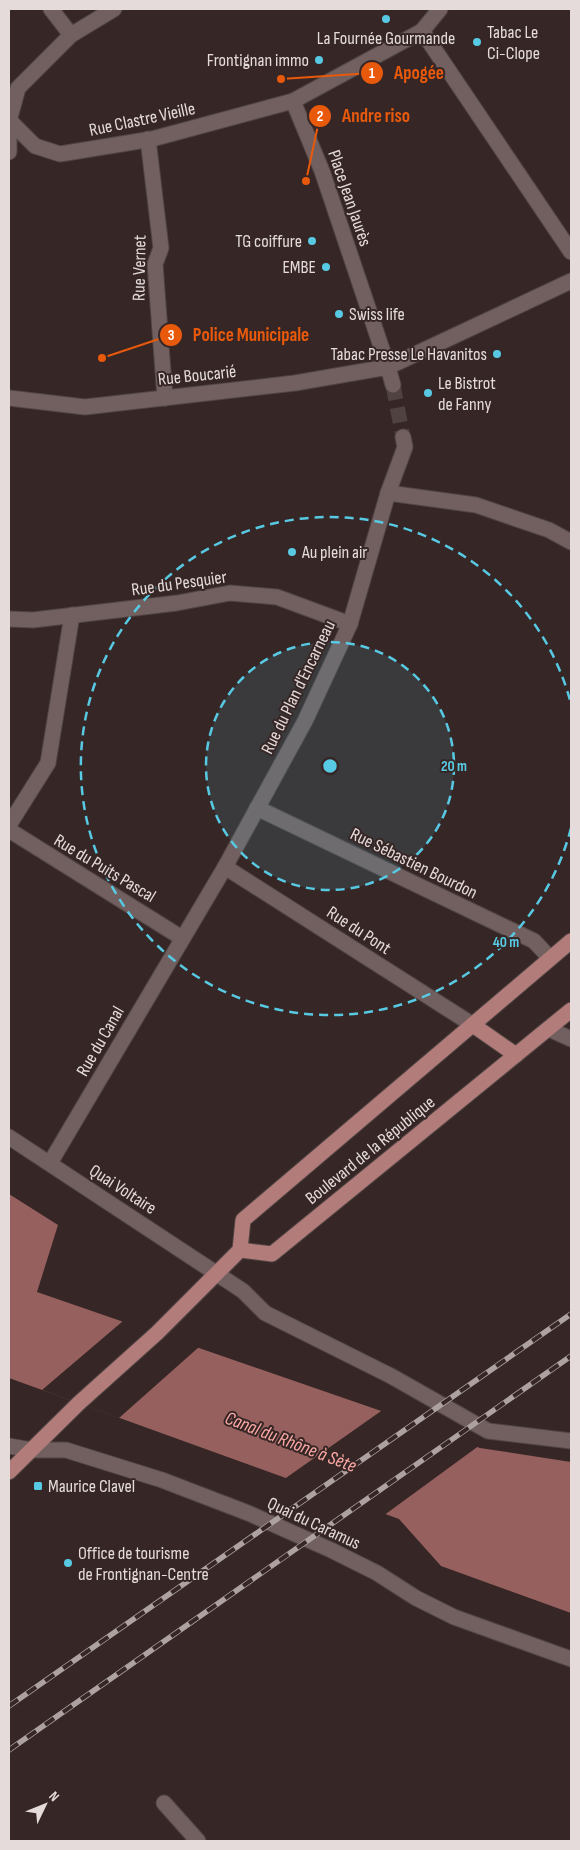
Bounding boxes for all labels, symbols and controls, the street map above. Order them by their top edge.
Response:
marker: La Fournée Gourmande [380,13,392,25]
place label: Tabac Le Ci-Clope [487,22,540,64]
place label: La Fournée Gourmande [317,28,455,49]
marker: Tabac Le Ci-Clope [471,36,483,48]
place label: Frontignan immo [207,50,309,71]
marker: Frontignan immo [313,54,325,66]
callout: Apogée [359,56,454,90]
text: Apogée [393,62,444,85]
text: 1 [369,64,375,83]
street label: Rue Clastre Vieille [87,98,197,141]
callout: Andre riso [307,99,420,133]
text: Andre riso [341,105,410,128]
text: 2 [317,107,323,126]
street label: Place Jean Jaurès [323,147,376,249]
place label: TG coiffure [235,231,302,252]
street label: Rue Vernet [128,234,151,301]
marker: TG coiffure [306,235,318,247]
place label: EMBE [282,257,316,278]
marker: EMBE [320,261,332,273]
place label: Swiss life [349,304,405,325]
marker: Swiss life [333,308,345,320]
callout: Police Municipale [158,318,320,352]
text: Police Municipale [193,324,309,347]
text: 3 [168,326,175,345]
place label: Tabac Presse Le Havanitos [331,344,487,365]
marker: Tabac Presse Le Havanitos [491,348,503,360]
street label: Rue Boucarié [157,361,237,390]
place label: Le Bistrot de Fanny [438,373,496,415]
marker: Le Bistrot de Fanny [422,387,434,399]
place label: Au plein air [301,542,367,563]
marker: Au plein air [286,546,298,558]
street label: Rue du Pesquier [130,566,228,601]
street label: Rue du Plan d'Encarneau [257,617,340,758]
centre of rings [321,757,339,775]
text: 20 m [441,757,467,776]
street label: Rue Sébastien Bourdon [347,824,481,903]
street label: Rue du Puits Pascal [50,830,159,907]
street label: Rue du Pont [323,902,395,959]
text: 40 m [493,933,519,952]
street label: Rue du Canal [72,1003,129,1080]
street label: Boulevard de la République [301,1092,439,1209]
street label: Quai Voltaire [85,1160,160,1219]
water label: Canal du Rhône à Sète [222,1407,360,1478]
place label: Maurice Clavel [48,1476,135,1497]
marker: Maurice Clavel [32,1480,44,1492]
street label: Quai du Caramus [264,1493,364,1554]
place label: Office de tourisme de Frontignan-Centre [78,1543,209,1585]
marker: Office de tourisme de Frontignan-Centre [62,1557,74,1569]
north arrow [20,1780,70,1830]
text: N [45,1788,63,1805]

